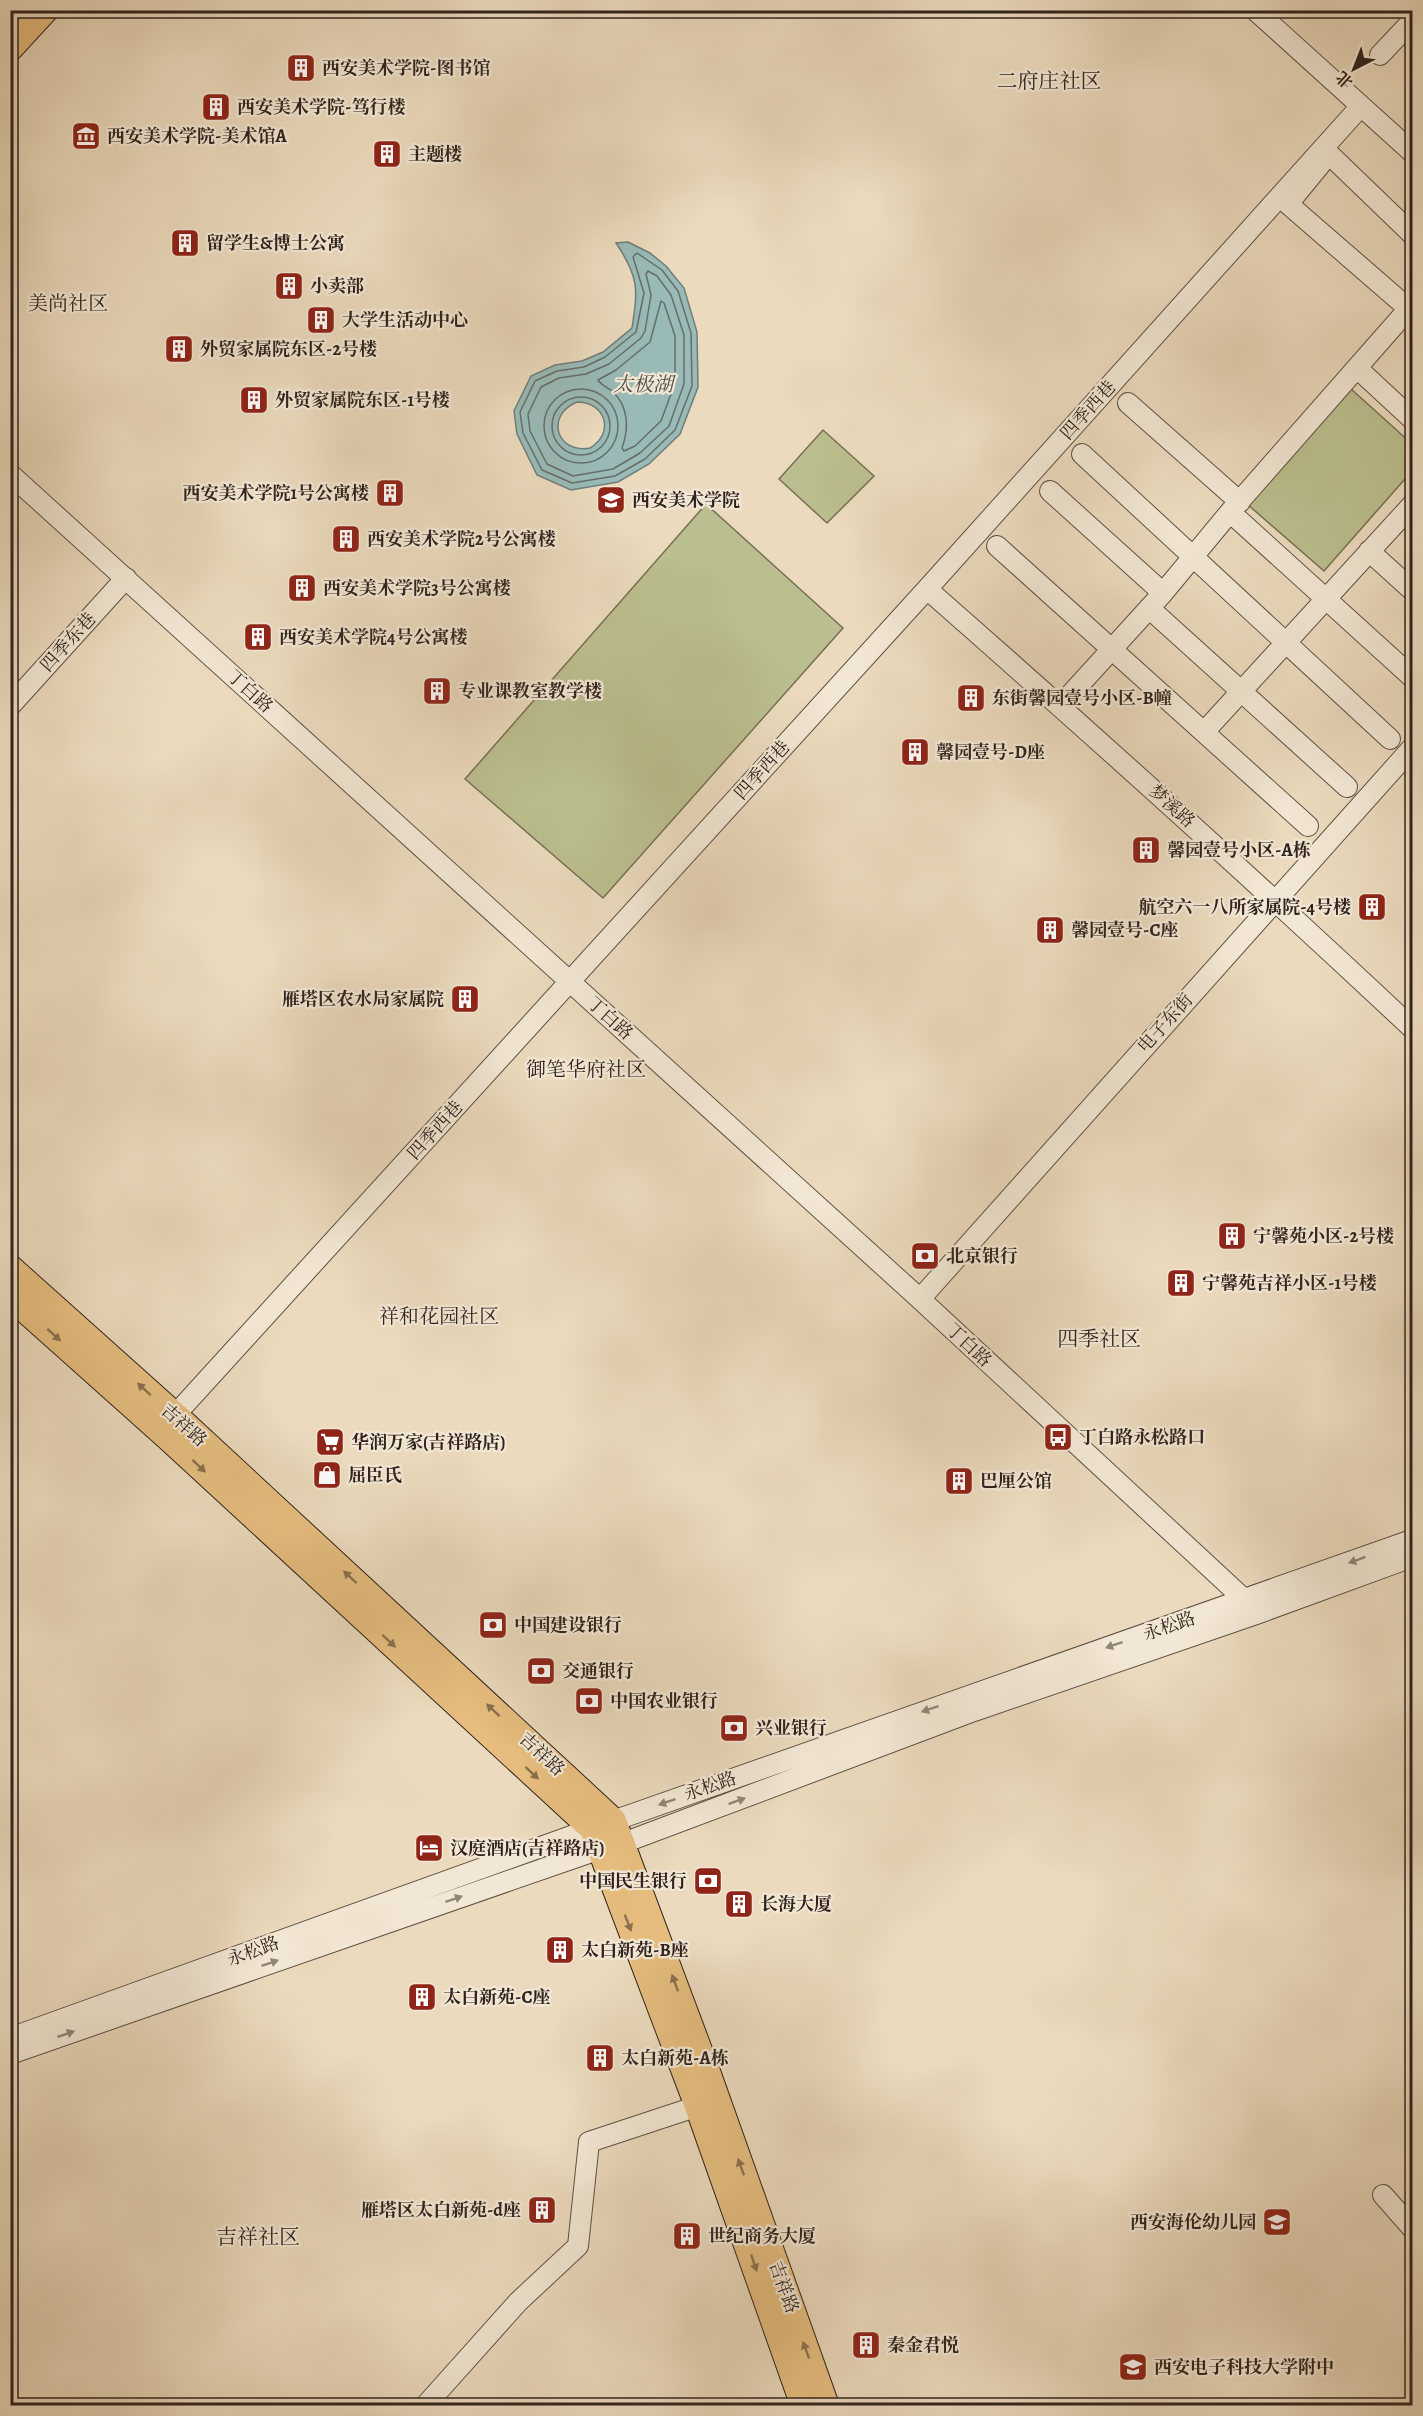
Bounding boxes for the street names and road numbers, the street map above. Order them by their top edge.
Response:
street label: 四季西巷 [1055,375,1121,445]
street label: 四季东巷 [35,607,101,677]
street label: 丁白路 [222,664,278,718]
street label: 四季西巷 [729,735,795,805]
street label: 梦溪路 [1144,779,1200,833]
street label: 电子东街 [1132,988,1198,1058]
street label: 丁白路 [582,991,638,1045]
street label: 四季西巷 [402,1095,468,1165]
street label: 丁白路 [941,1318,997,1372]
street label: 吉祥路 [156,1398,212,1452]
street label: 永松路 [1140,1606,1198,1646]
street label: 吉祥路 [514,1727,570,1781]
street label: 永松路 [681,1766,739,1806]
street label: 永松路 [224,1930,282,1972]
street label: 吉祥路 [763,2258,805,2316]

